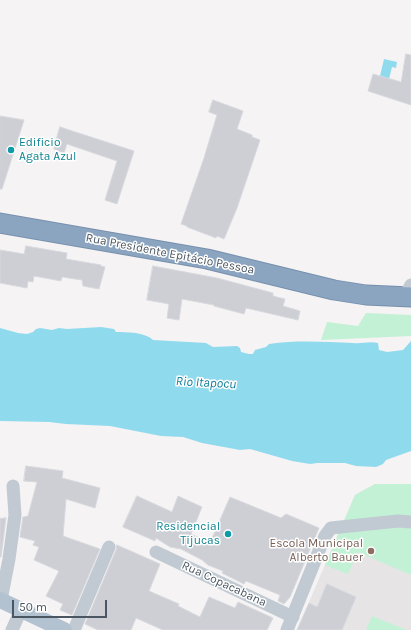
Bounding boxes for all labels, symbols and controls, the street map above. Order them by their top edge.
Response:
place label: Edificio Agata Azul [19,136,76,164]
marker: Edificio Agata Azul [6,145,16,155]
street label: Rua Presidente Epitácio Pessoa [85,231,255,277]
water label: Rio Itapocu [175,374,237,392]
place label: Residencial Tijucas [156,520,220,548]
marker: Residencial Tijucas [223,529,233,539]
place label: Escola Municipal Alberto Bauer [269,537,363,565]
marker: Escola Municipal Alberto Bauer [366,546,376,556]
street label: Rua Copacabana [179,558,269,610]
scale bar [14,592,109,618]
text: 50 m [19,600,47,614]

